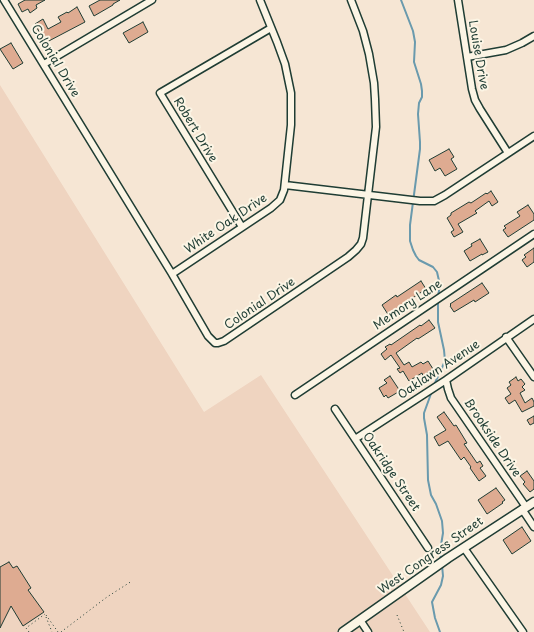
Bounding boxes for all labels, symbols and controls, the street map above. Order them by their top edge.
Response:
street label: Louise Drive [465,19,491,91]
street label: Colonial Drive [28,22,82,100]
street label: Robert Drive [170,95,220,165]
street label: White Oak Drive [182,191,270,257]
street label: Colonial Drive [222,275,298,333]
street label: Memory Lane [371,277,445,333]
street label: Oaklawn Avenue [395,337,483,403]
street label: Brookside Drive [461,396,523,480]
street label: Oakridge Street [359,430,423,514]
street label: West Congress Street [376,514,486,598]

